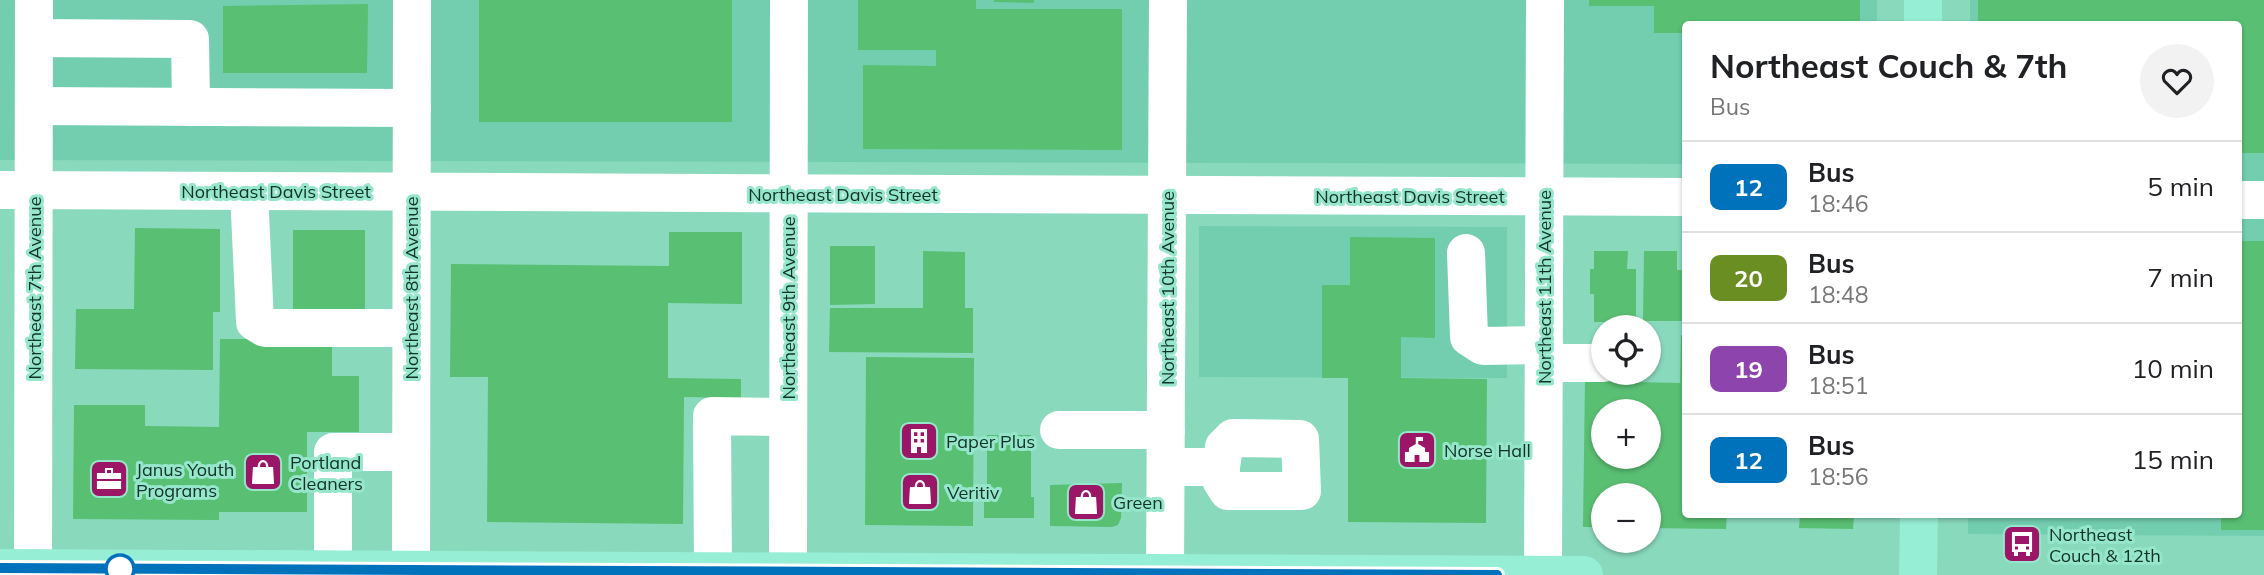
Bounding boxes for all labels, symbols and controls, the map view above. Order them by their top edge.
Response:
button: heart [2140,44,2214,118]
text: Northeast Couch & 7th [1710,45,2067,86]
text: Bus [1710,92,1750,121]
text: Bus [1808,156,1854,189]
text: 5 min [2147,170,2214,203]
text: 12 [1734,172,1763,202]
street label: Northeast Davis Street [181,180,371,203]
street label: Northeast Davis Street [748,183,938,206]
street label: Northeast Davis Street [1315,185,1505,208]
text: 18:46 [1808,189,1868,218]
street label: Northeast 11th Avenue [1533,190,1556,384]
street label: Northeast 10th Avenue [1156,191,1179,385]
street label: Northeast 7th Avenue [23,196,46,380]
street label: Northeast 8th Avenue [400,196,423,380]
street label: Northeast 9th Avenue [777,216,800,400]
text: Bus [1808,247,1854,280]
text: 7 min [2147,261,2214,294]
text: 20 [1734,263,1763,293]
text: 18:48 [1808,280,1868,309]
map controls [1591,315,1661,553]
button: locate [1591,315,1661,385]
text: Bus [1808,338,1854,371]
text: 10 min [2132,352,2214,385]
text: 19 [1734,354,1763,384]
text: 18:51 [1808,371,1868,400]
button: + [1591,399,1661,469]
building icon: Paper Plus [898,420,940,462]
public building icon: Norse Hall [1396,429,1438,471]
text: Bus [1808,429,1854,462]
place label: Paper Plus [946,430,1035,453]
place label: Norse Hall [1444,439,1531,462]
text: 15 min [2132,443,2214,476]
text: 12 [1734,445,1763,475]
shop icon: Portland Cleaners [242,451,284,493]
place label: Portland Cleaners [290,451,363,495]
office icon: Janus Youth Programs [88,458,130,500]
place label: Janus Youth Programs [136,458,234,502]
text: 18:56 [1808,462,1868,491]
shop icon: Veritiv [899,471,941,513]
place label: Veritiv [947,481,1000,504]
shop icon: Green [1065,481,1107,523]
button: − [1591,483,1661,553]
place label: Green [1113,491,1163,514]
bus stop icon: Northeast Couch & 12th [2001,523,2043,565]
place label: Northeast Couch & 12th [2049,523,2161,567]
unlabelled marker [105,554,135,575]

